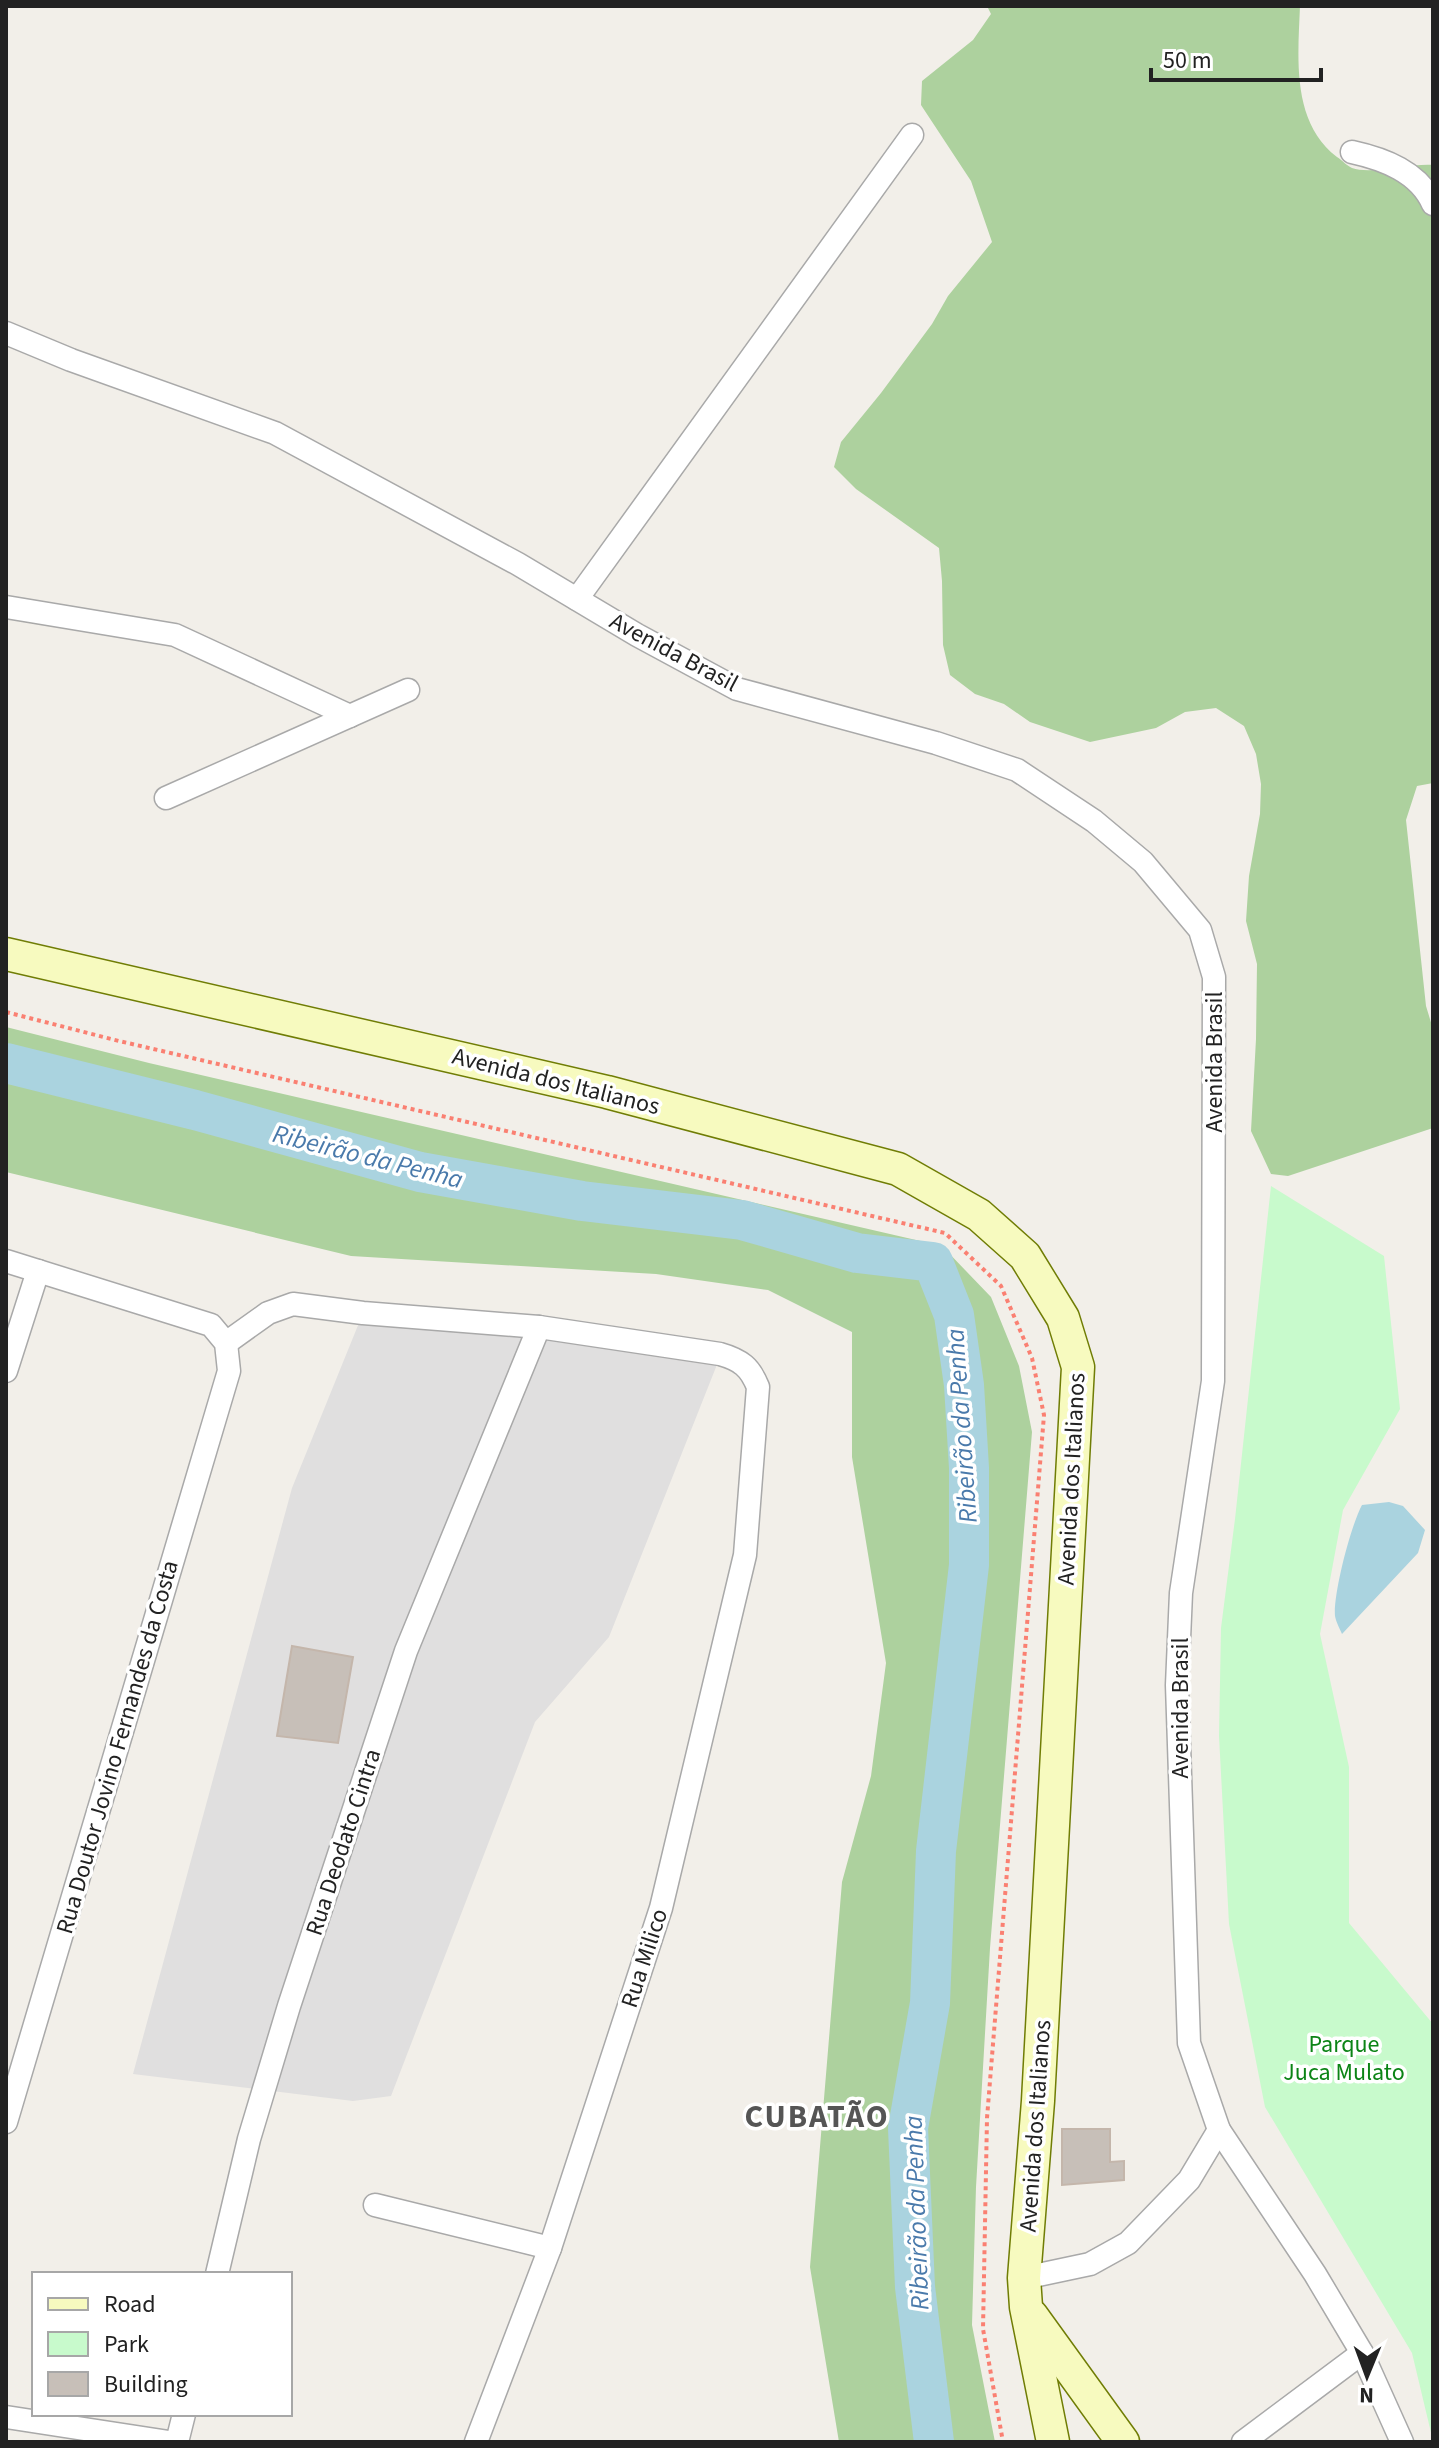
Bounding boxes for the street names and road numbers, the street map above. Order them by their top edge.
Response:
street label: Avenida Brasil [603,604,744,701]
street label: Avenida Brasil [1197,991,1232,1133]
street label: Avenida dos Italianos [449,1039,663,1124]
street label: Avenida dos Italianos [1048,1372,1095,1586]
street label: Rua Doutor Jovino Fernandes da Costa [47,1556,188,1938]
street label: Avenida Brasil [1163,1637,1198,1779]
street label: Rua Deodato Cintra [297,1744,390,1940]
street label: Rua Milico [612,1904,677,2012]
street label: Avenida dos Italianos [1011,2019,1060,2233]

